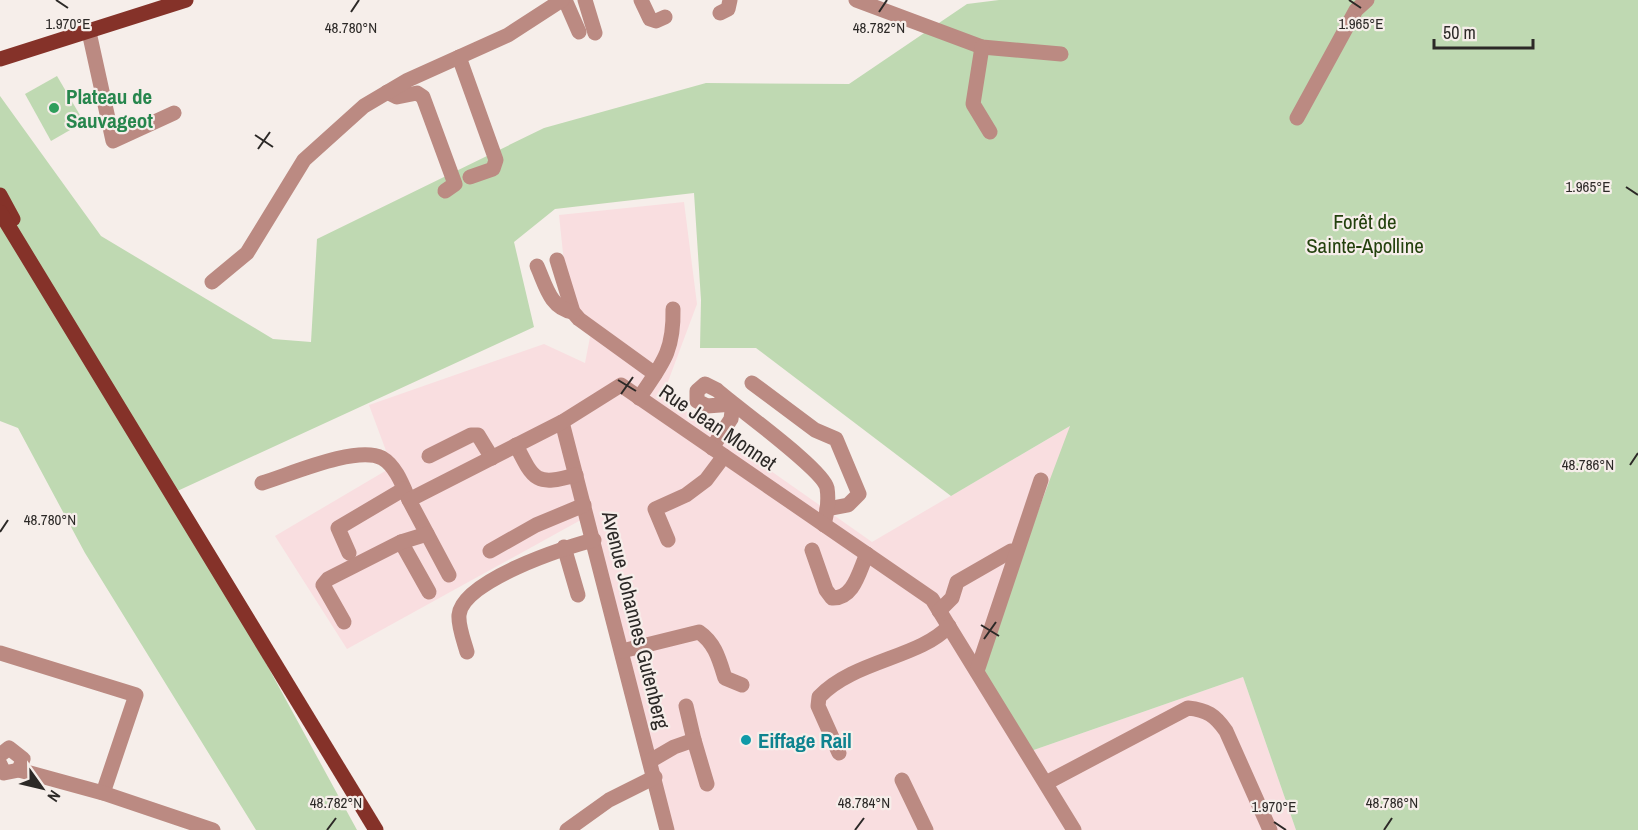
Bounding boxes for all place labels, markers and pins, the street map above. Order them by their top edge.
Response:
place label: Plateau de Sauvageot [66,82,153,135]
marker: Plateau de Sauvageot [47,101,61,115]
place label: Eiffage Rail [758,726,852,755]
marker: Eiffage Rail [739,733,753,747]

